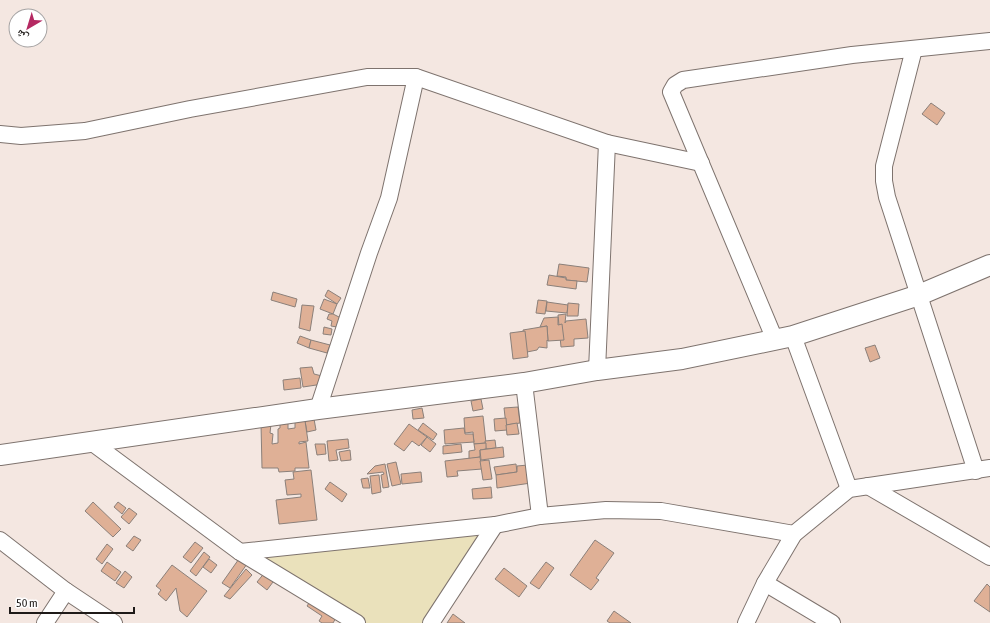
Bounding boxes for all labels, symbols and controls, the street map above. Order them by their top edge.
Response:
north arrow [8,8,48,48]
text: ش [13,26,31,44]
scale bar [10,589,134,615]
text: 50 m [16,596,38,610]

